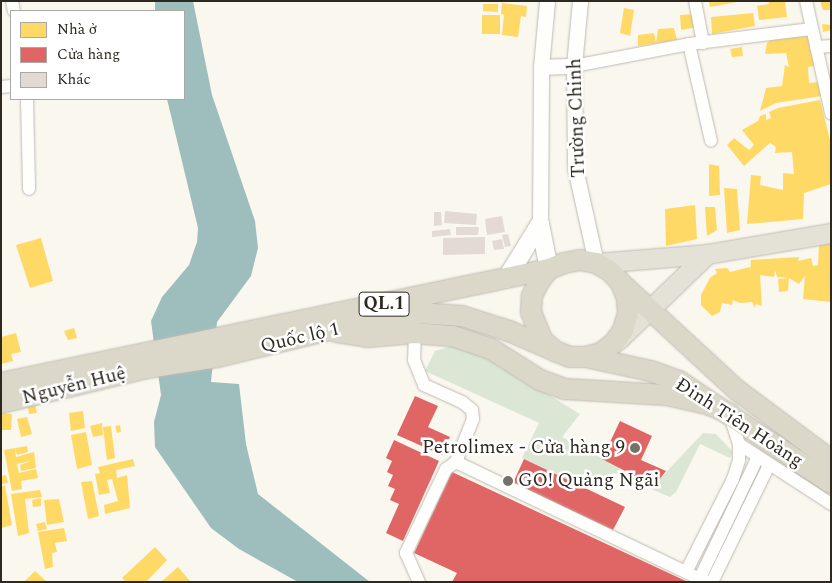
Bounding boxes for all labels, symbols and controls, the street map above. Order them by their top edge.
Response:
legend [10,10,185,100]
text: Nhà ở [57,18,97,41]
text: Cửa hàng [57,43,120,66]
street label: Trường Chinh [564,58,590,178]
text: Khác [57,68,91,91]
road number: QL.1 [358,288,410,320]
street label: Quốc lộ 1 [258,318,342,358]
street label: Nguyễn Huệ [20,362,128,410]
street label: Đinh Tiên Hoàng [671,373,807,473]
place label: Petrolimex - Cửa hàng 9 [422,437,625,459]
marker: Petrolimex - Cửa hàng 9 [629,442,641,454]
place label: GO! Quảng Ngãi [518,470,659,492]
marker: GO! Quảng Ngãi [502,475,514,487]

